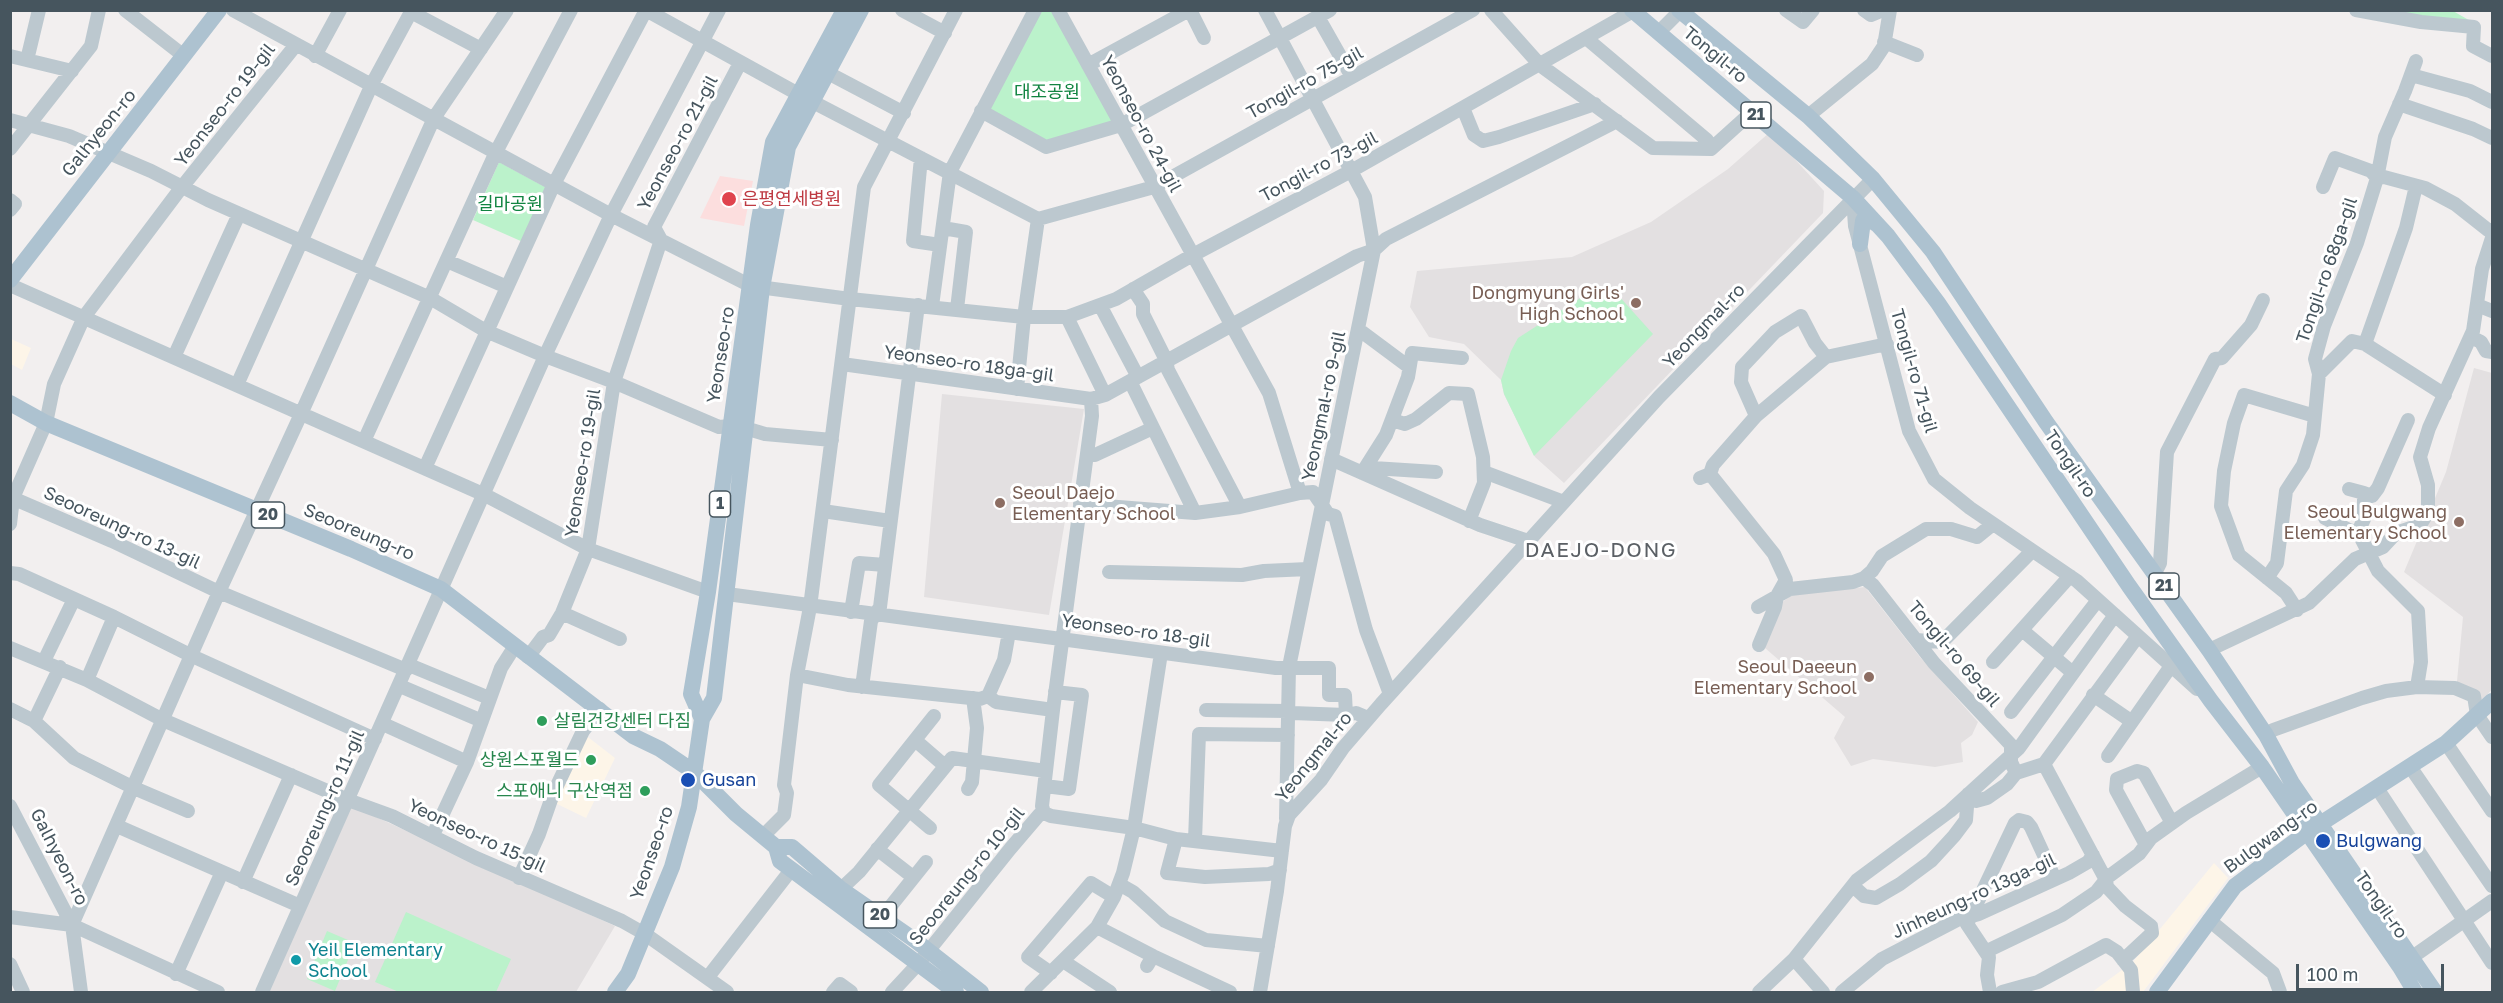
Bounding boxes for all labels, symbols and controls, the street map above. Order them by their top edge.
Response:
street label: Tongil-ro [1679,22,1751,88]
street label: Yeonseo-ro 19-gil [170,39,280,171]
street label: Tongil-ro 75-gil [1243,42,1367,124]
street label: Yeonseo-ro 24-gil [1096,52,1186,196]
street label: Yeonseo-ro 21-gil [633,72,723,214]
park label: 대조공원 [1014,81,1080,103]
street label: Galhyeon-ro [57,85,141,181]
road number: 21 [1741,102,1771,128]
street label: Tongil-ro 73-gil [1257,127,1381,207]
place label: 은평연세병원 [742,188,841,210]
marker: 은평연세병원 [720,190,738,208]
park label: 길마공원 [477,193,543,215]
street label: Tongil-ro 68ga-gil [2292,194,2362,346]
street label: Yeongmal-ro [1658,279,1750,373]
place label: Dongmyung Girls' High School [1471,282,1624,324]
marker: Dongmyung Girls' High School [1629,296,1643,310]
street label: Yeonseo-ro [703,305,739,405]
street label: Tongil-ro 71-gil [1886,306,1942,436]
street label: Yeongmal-ro 9-gil [1298,329,1350,483]
street label: Yeonseo-ro 18ga-gil [883,341,1055,387]
street label: Yeonseo-ro 19-gil [561,387,605,539]
street label: Tongil-ro [2040,426,2100,502]
street label: Seooreung-ro 13-gil [40,482,204,574]
place label: Seoul Daejo Elementary School [1012,482,1176,524]
road number: 1 [710,491,730,517]
marker: Seoul Daejo Elementary School [993,496,1007,510]
street label: Seooreung-ro [300,499,418,565]
place label: Seoul Bulgwang Elementary School [2283,501,2447,544]
road number: 20 [252,502,284,528]
marker: Seoul Bulgwang Elementary School [2452,515,2466,529]
district label: DAEJO-DONG [1525,537,1677,563]
road number: 21 [2149,573,2179,599]
street label: Tongil-ro 69-gil [1903,597,2005,711]
street label: Yeonseo-ro 18-gil [1060,610,1212,652]
place label: Seoul Daeeun Elementary School [1693,656,1857,698]
marker: Seoul Daeeun Elementary School [1862,670,1876,684]
street label: Yeongmal-ro [1271,708,1357,806]
place label: 살림건강센터 다짐 [554,710,691,732]
marker: 살림건강센터 다짐 [535,714,549,728]
street label: Seooreung-ro 11-gil [281,727,369,889]
place label: 상원스포월드 [480,749,579,771]
marker: 상원스포월드 [584,753,598,767]
place label: Gusan [702,769,756,791]
marker: Gusan [679,771,697,789]
place label: 스포애니 구산역점 [496,780,633,802]
marker: 스포애니 구산역점 [638,784,652,798]
street label: Yeonseo-ro 15-gil [405,795,549,877]
street label: Bulgwang-ro [2220,796,2322,878]
street label: Yeonseo-ro [626,803,678,903]
street label: Seooreung-ro 10-gil [905,803,1029,949]
street label: Galhyeon-ro [25,805,93,909]
place label: Bulgwang [2336,830,2422,852]
marker: Bulgwang [2314,832,2332,850]
street label: Jinheung-ro 13ga-gil [1889,849,2059,943]
street label: Tongil-ro [2350,867,2412,943]
road number: 20 [864,902,896,928]
place label: Yeil Elementary School [308,939,443,982]
scale bar [2299,952,2448,990]
marker: Yeil Elementary School [289,953,303,967]
text: 100 m [2307,963,2358,985]

